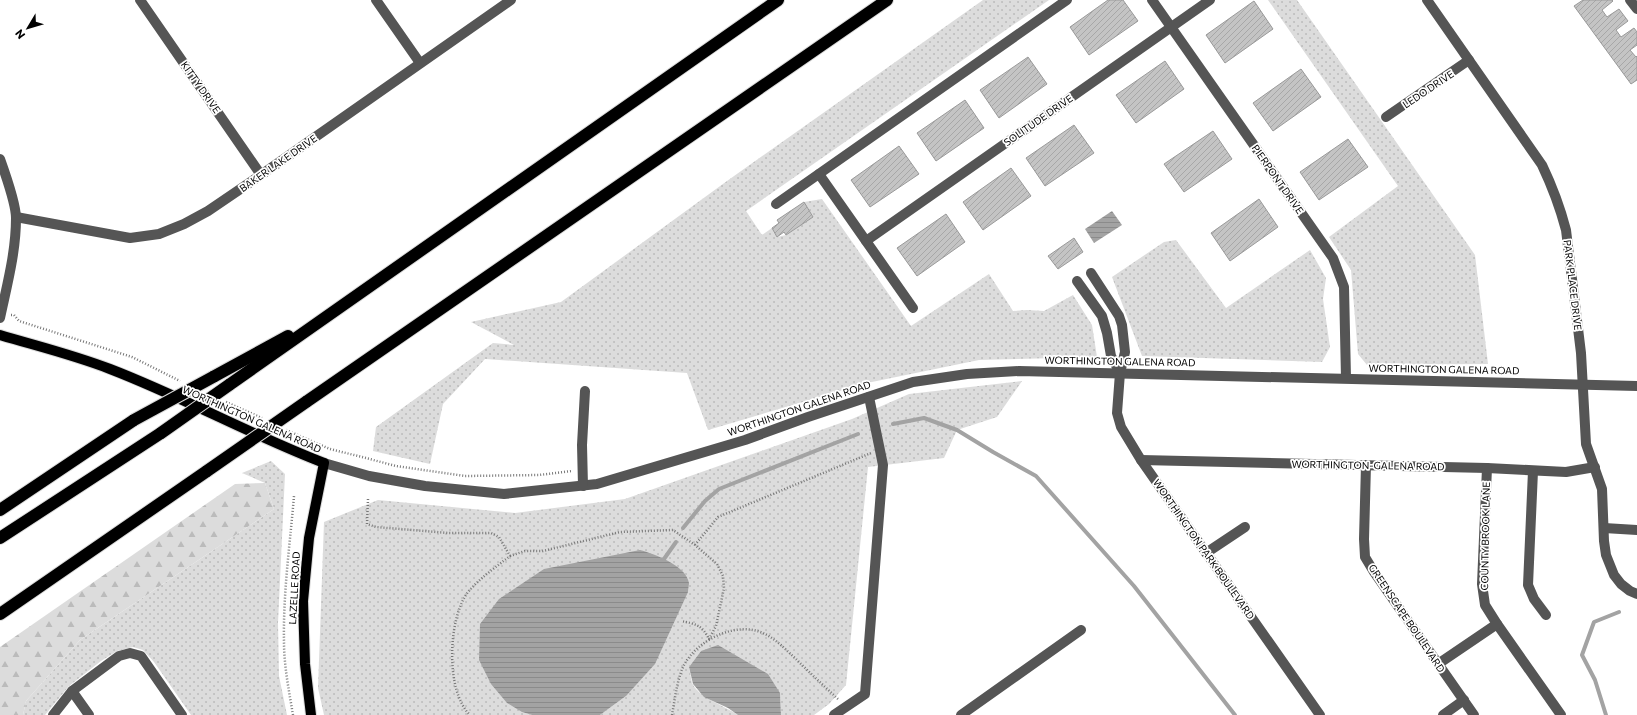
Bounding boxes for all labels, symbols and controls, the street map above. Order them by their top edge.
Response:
north arrow [8,8,48,48]
text: N [12,27,27,42]
street label: KITTY DRIVE [179,59,223,115]
street label: LEDO DRIVE [1400,68,1456,110]
street label: SOLITUDE DRIVE [1001,92,1075,148]
street label: BAKER LAKE DRIVE [237,132,319,194]
street label: PIERPONT DRIVE [1250,142,1306,216]
street label: PARK PLACE DRIVE [1562,239,1585,331]
street label: WORTHINGTON GALENA ROAD [1045,354,1195,368]
street label: WORTHINGTON GALENA ROAD [1369,362,1519,376]
street label: WORTHINGTON GALENA ROAD [726,378,872,438]
street label: WORTHINGTON GALENA ROAD [181,383,323,455]
street label: WORTHINGTON-GALENA ROAD [1291,458,1445,472]
street label: WORTHINGTON PARK BOULEVARD [1151,477,1257,621]
street label: COUNTY BROOK LANE [1478,481,1492,590]
street label: LAZELLE ROAD [286,551,302,625]
street label: GREENSCAPE BOULEVARD [1366,562,1448,674]

